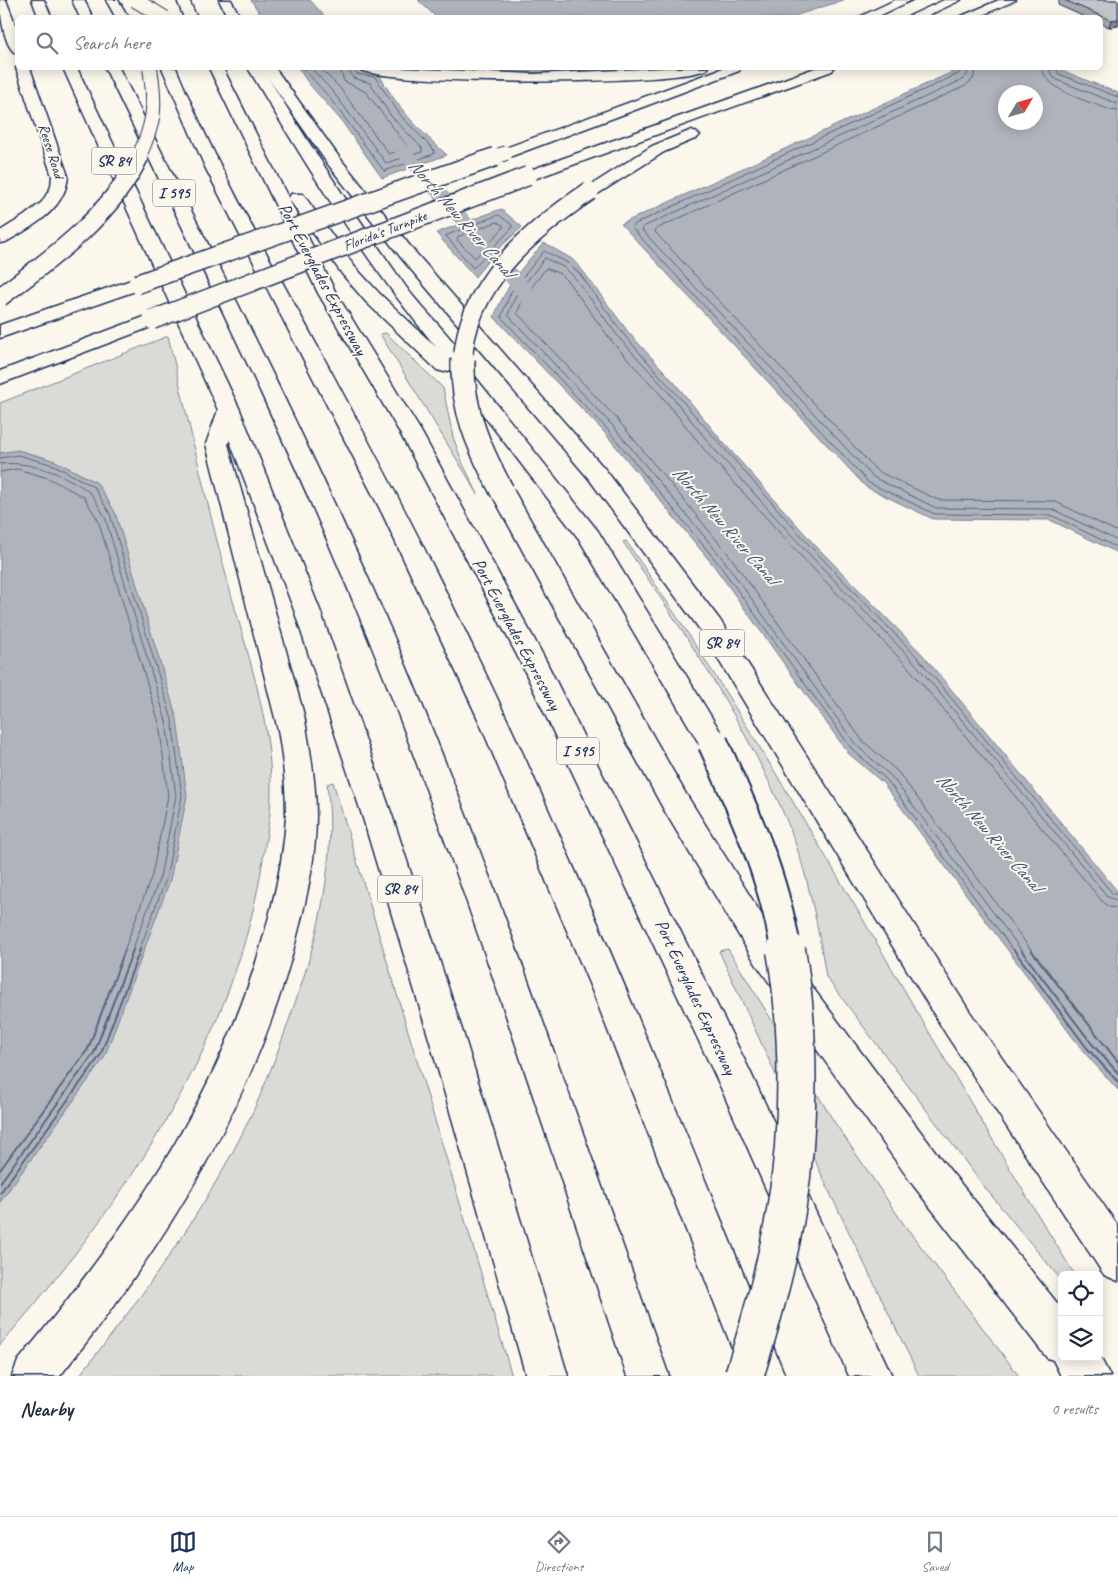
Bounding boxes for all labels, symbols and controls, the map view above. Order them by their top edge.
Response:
search box [15,15,1103,70]
icon: search [33,29,61,57]
text: Search here [73,31,150,55]
north arrow [998,85,1043,130]
street label: Reese Road [34,121,69,183]
road number: SR 84 [92,148,136,175]
water label: North New River Canal [403,154,523,287]
road number: I 595 [153,180,195,207]
street label: Port Everglades Expressway [274,199,373,360]
street label: Florida's Turnpike [341,206,430,256]
water label: North New River Canal [667,461,787,594]
street label: Port Everglades Expressway [468,554,567,715]
road number: SR 84 [700,630,744,656]
road number: I 595 [557,738,599,764]
water label: North New River Canal [931,768,1051,901]
road number: SR 84 [378,876,422,902]
street label: Port Everglades Expressway [650,916,742,1080]
map controls [1058,1271,1103,1361]
button: locate [1058,1271,1103,1316]
button: layers [1058,1316,1103,1361]
text: Nearby [20,1396,73,1422]
text: 0 results [1051,1399,1098,1419]
tab: Map [169,1528,197,1575]
tab: Directions [535,1528,583,1575]
tab: Saved [921,1528,949,1575]

